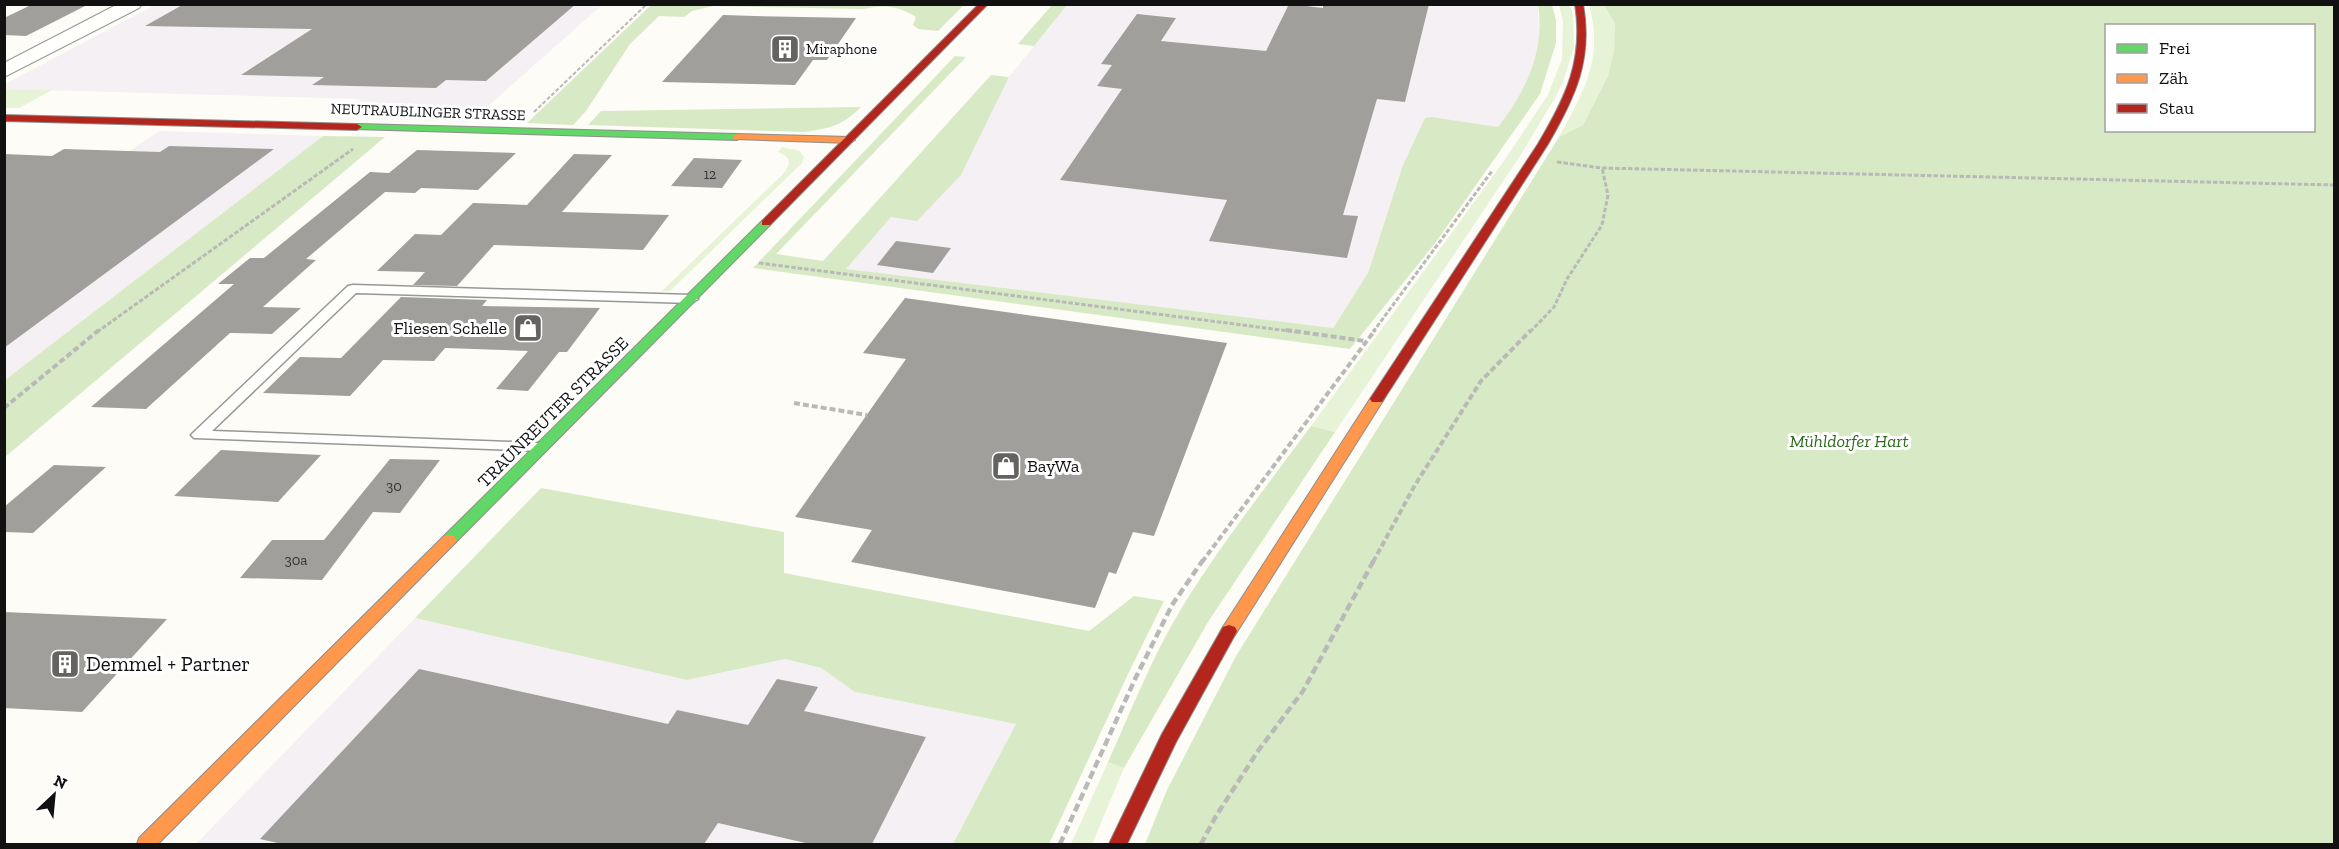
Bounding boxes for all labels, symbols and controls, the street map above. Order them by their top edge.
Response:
legend [2105,24,2315,132]
building icon: Miraphone [769,33,801,65]
text: Frei [2159,37,2190,59]
place label: Miraphone [806,40,877,58]
text: Zäh [2159,67,2188,89]
text: Stau [2159,97,2194,119]
street label: NEUTRAUBLINGER STRASSE [330,100,526,124]
house number: 12 [704,166,716,183]
shop icon: Fliesen Schelle [512,312,544,344]
place label: Fliesen Schelle [393,317,507,339]
street label: TRAUNREUTER STRASSE [473,332,633,492]
park label: Mühldorfer Hart [1789,430,1909,452]
shop icon: BayWa [990,450,1022,482]
place label: BayWa [1027,455,1080,477]
house number: 30 [386,477,402,495]
house number: 30a [284,551,308,569]
building icon: Demmel + Partner [49,648,81,680]
place label: Demmel + Partner [86,651,250,676]
north arrow [24,765,84,825]
text: N [51,771,70,793]

